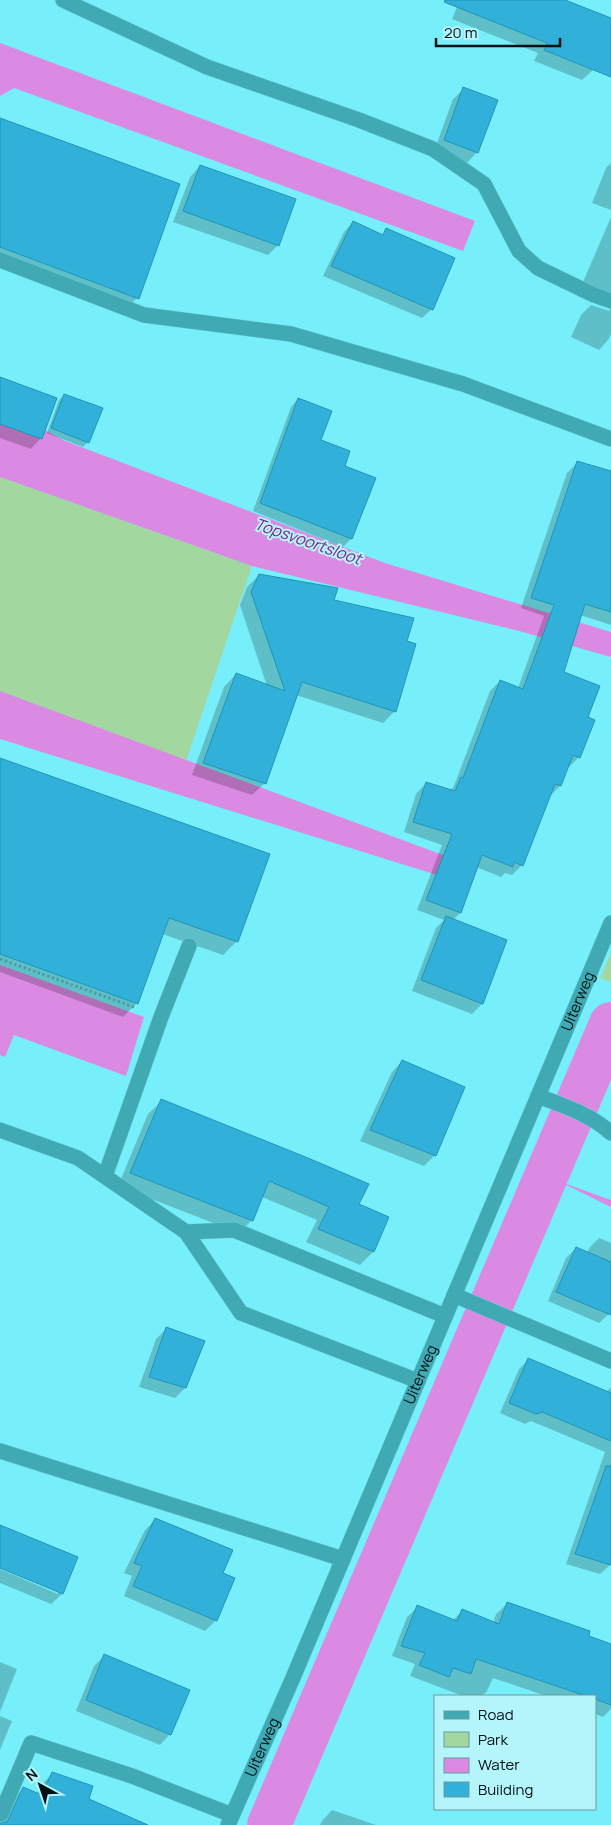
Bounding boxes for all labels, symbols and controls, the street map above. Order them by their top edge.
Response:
scale bar [436,15,560,47]
text: 20 m [444,22,477,43]
water label: Topsvoortsloot [252,512,366,570]
street label: Uiterweg [556,968,599,1034]
street label: Uiterweg [398,1341,442,1407]
legend [434,1695,596,1810]
text: Road [478,1704,514,1725]
street label: Uiterweg [240,1714,284,1780]
text: Park [478,1729,508,1750]
text: Water [478,1754,520,1775]
north arrow [15,1760,65,1810]
text: N [21,1764,41,1785]
text: Building [478,1779,533,1800]

